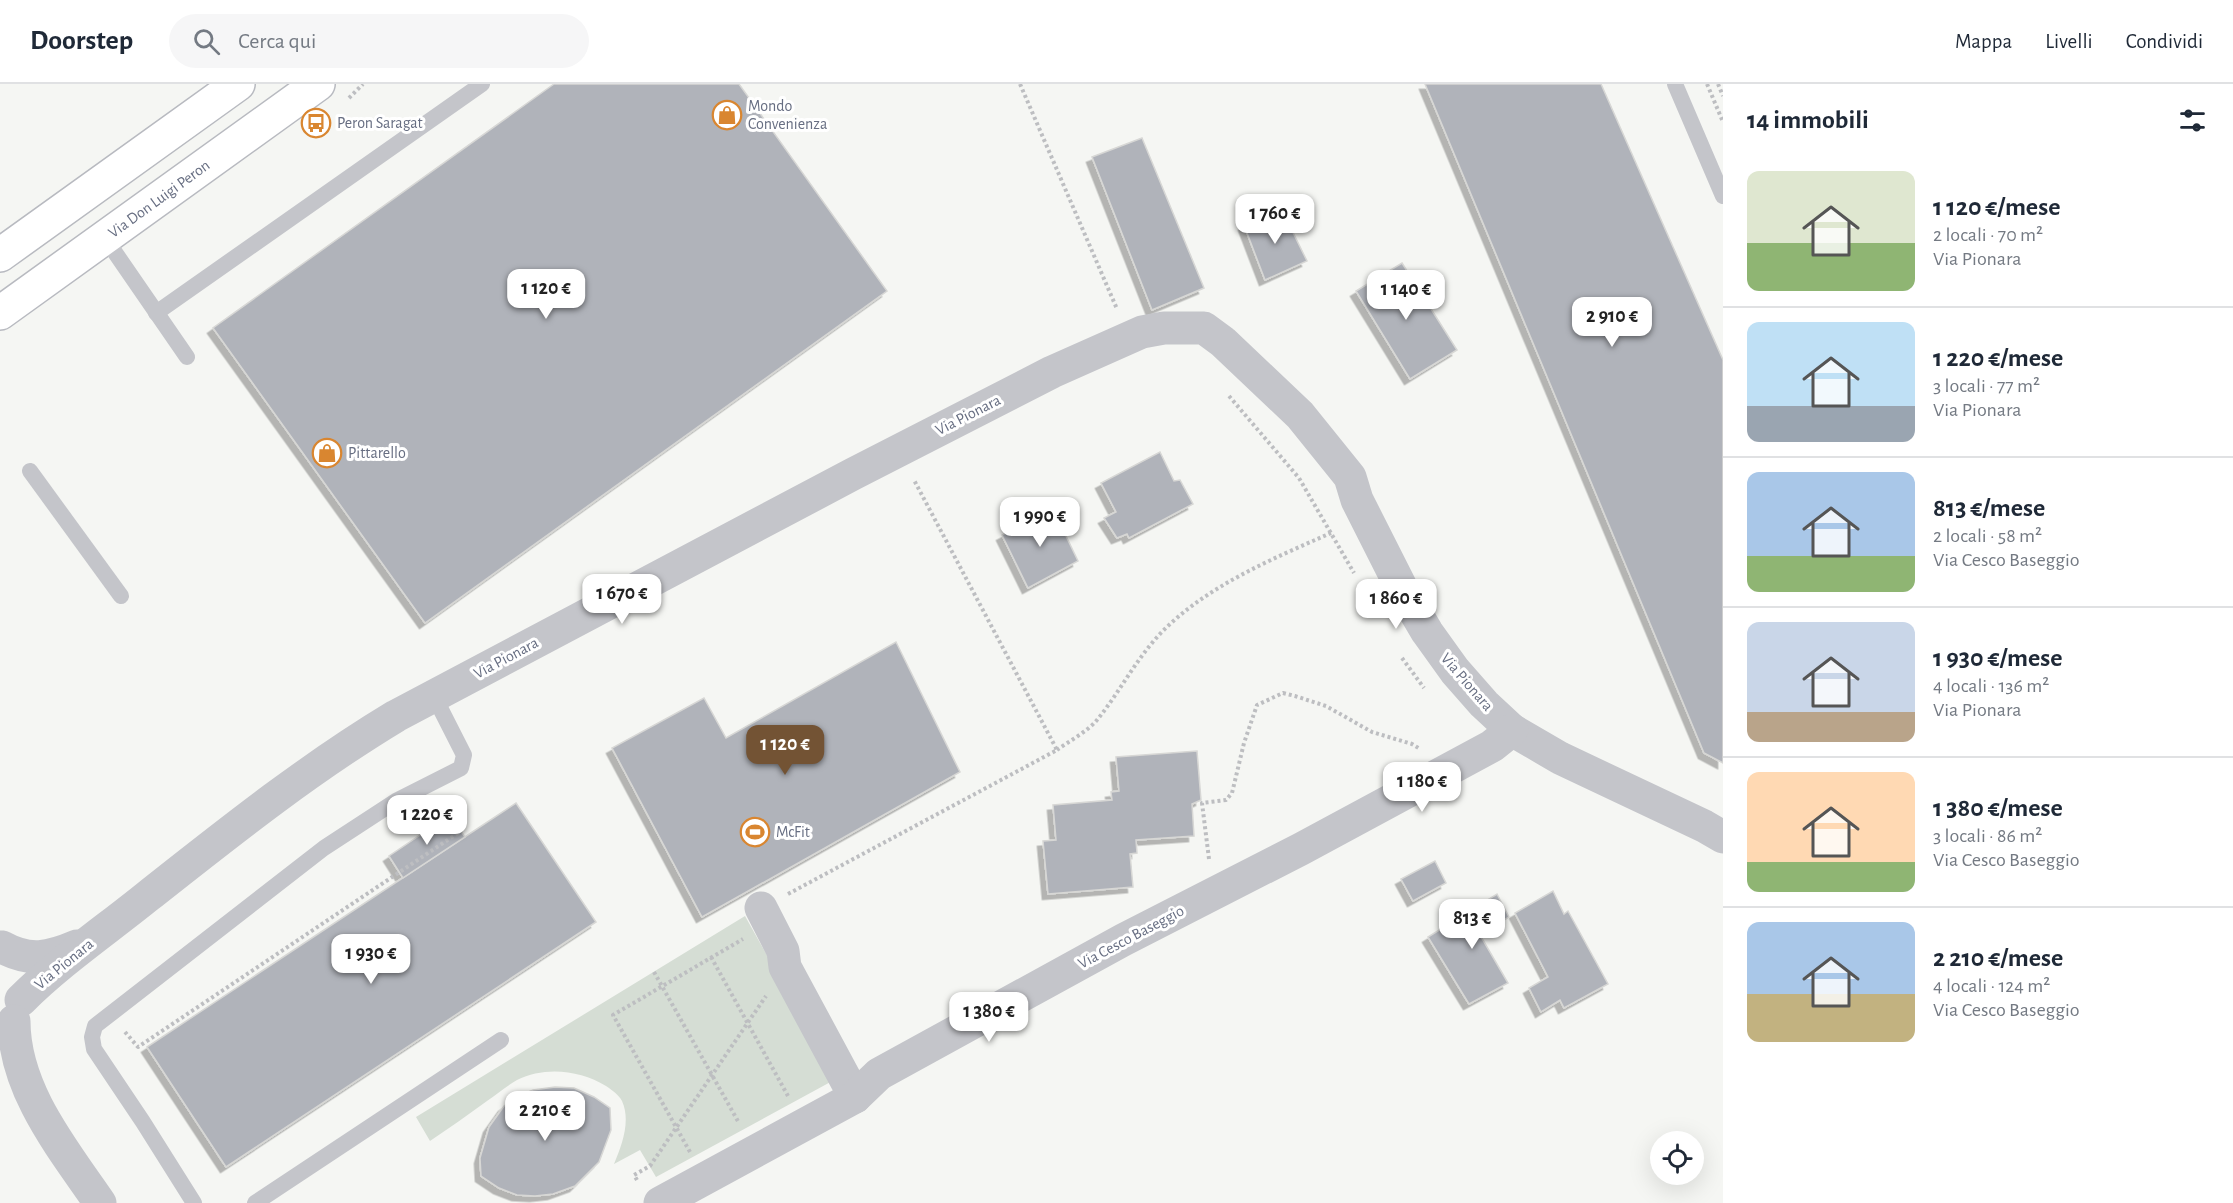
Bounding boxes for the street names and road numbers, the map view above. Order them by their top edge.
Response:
street label: Via Don Luigi Peron [105,157,213,241]
street label: Via Pionara [933,392,1003,438]
street label: Via Pionara [471,634,541,682]
street label: Via Pionara [1438,650,1496,714]
street label: Via Cesco Baseggio [1075,902,1187,972]
street label: Via Pionara [31,936,97,992]

